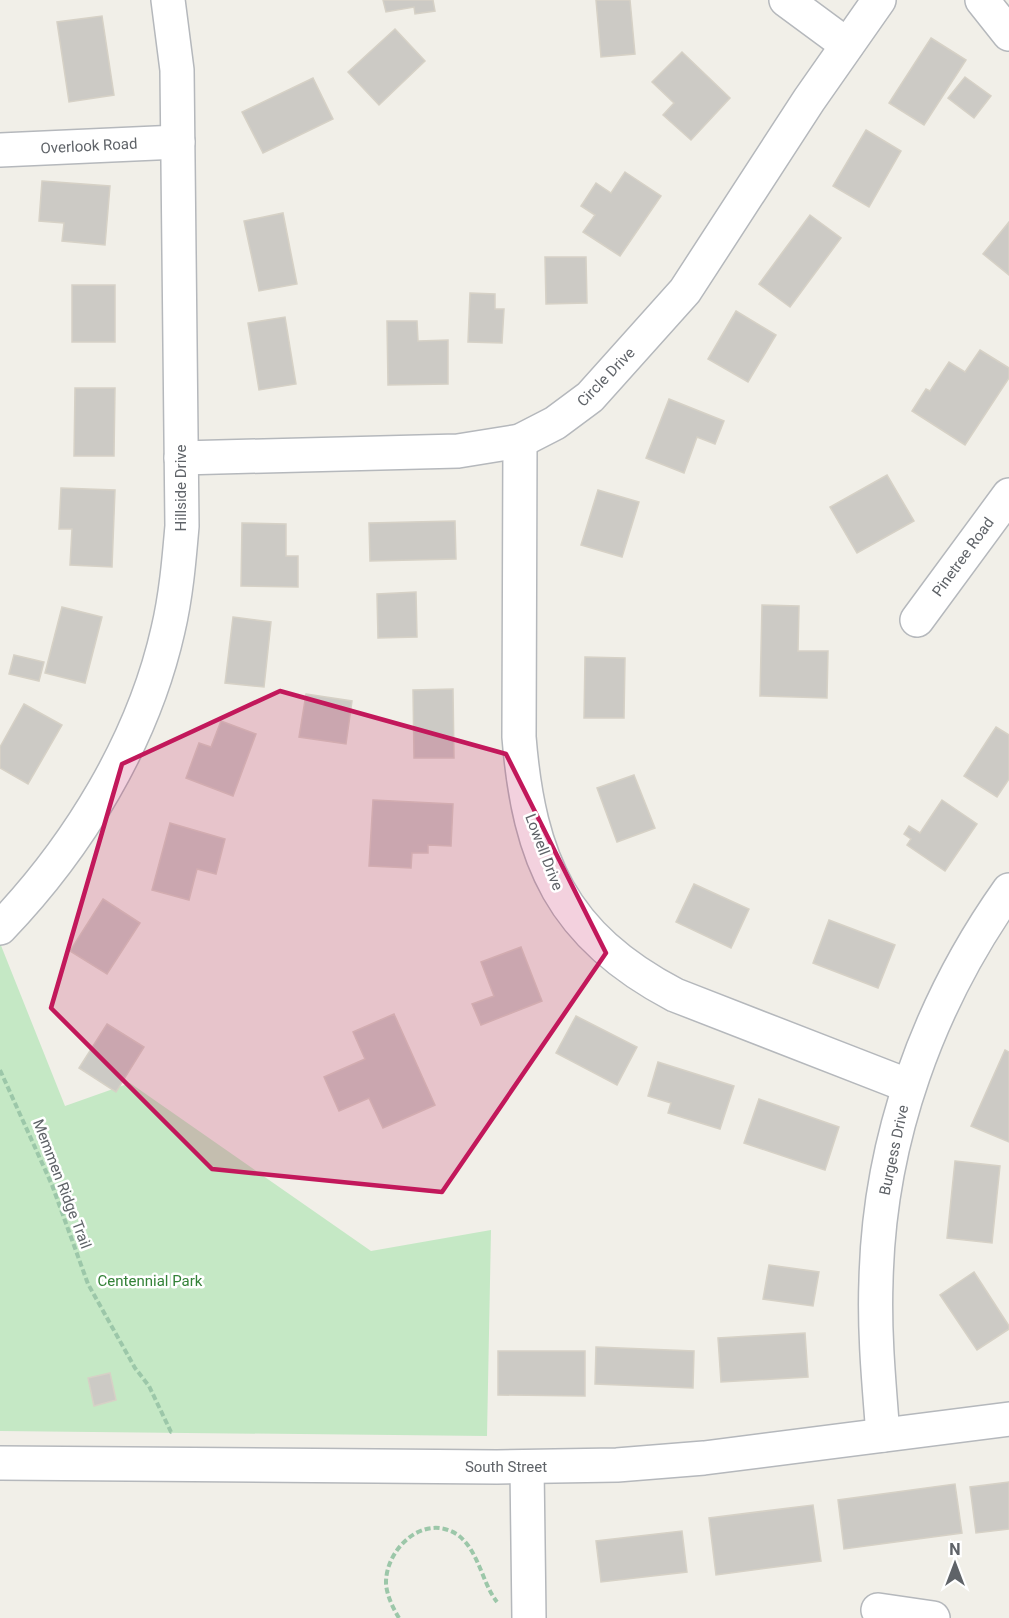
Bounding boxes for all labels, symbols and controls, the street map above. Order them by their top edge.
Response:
street label: Overlook Road [40,134,138,158]
street label: Circle Drive [573,344,639,410]
street label: Hillside Drive [172,445,190,531]
street label: Pinetree Road [928,514,998,600]
street label: Lowell Drive [521,811,567,893]
street label: Burgess Drive [876,1103,912,1197]
street label: Memmen Ridge Trail [29,1117,95,1251]
park label: Centennial Park [98,1272,203,1290]
street label: South Street [465,1458,547,1476]
north arrow [925,1534,985,1594]
text: N [949,1540,961,1559]

